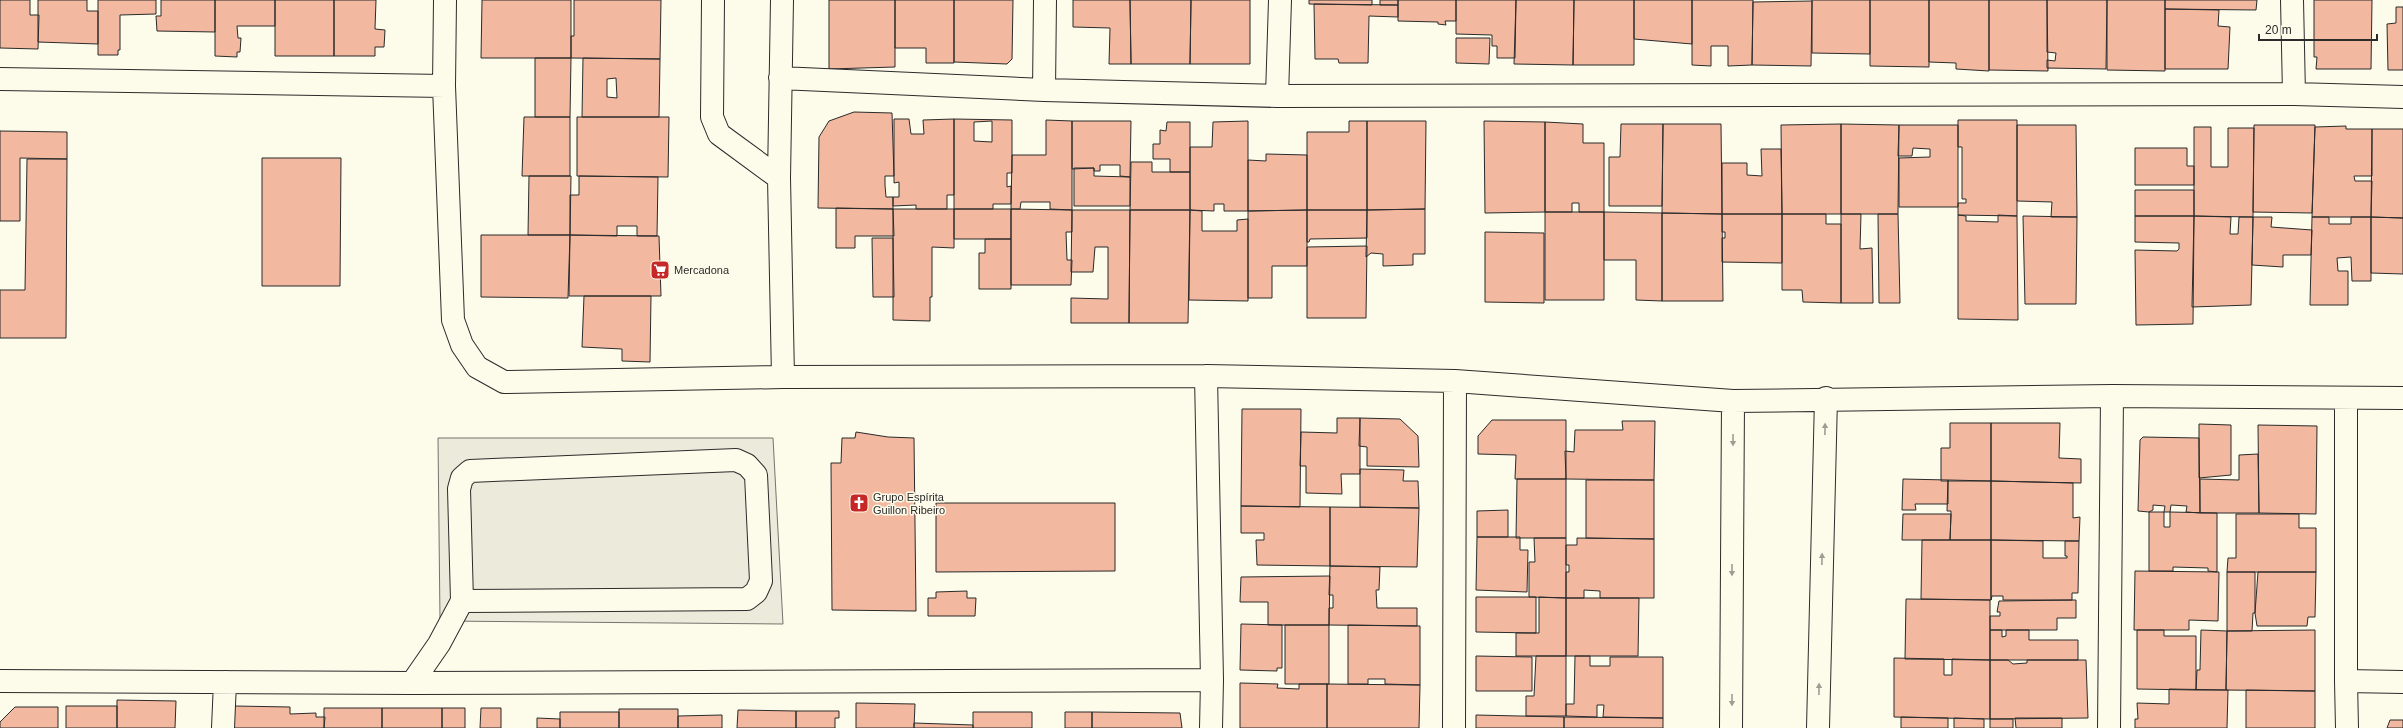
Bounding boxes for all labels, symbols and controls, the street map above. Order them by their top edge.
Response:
scale bar [2259,16,2377,42]
text: 20 m [2265,23,2292,37]
supermarket icon: Mercadona [649,259,671,281]
place label: Mercadona [674,264,730,276]
one-way arrow [1822,422,1828,435]
one-way arrow [1730,434,1736,447]
place label: Grupo Espírita Guillon Ribeiro [873,491,945,516]
church icon: Grupo Espírita Guillon Ribeiro [848,492,870,514]
one-way arrow [1819,552,1825,565]
one-way arrow [1729,564,1735,577]
one-way arrow [1815,683,1822,695]
one-way arrow [1729,694,1735,707]

